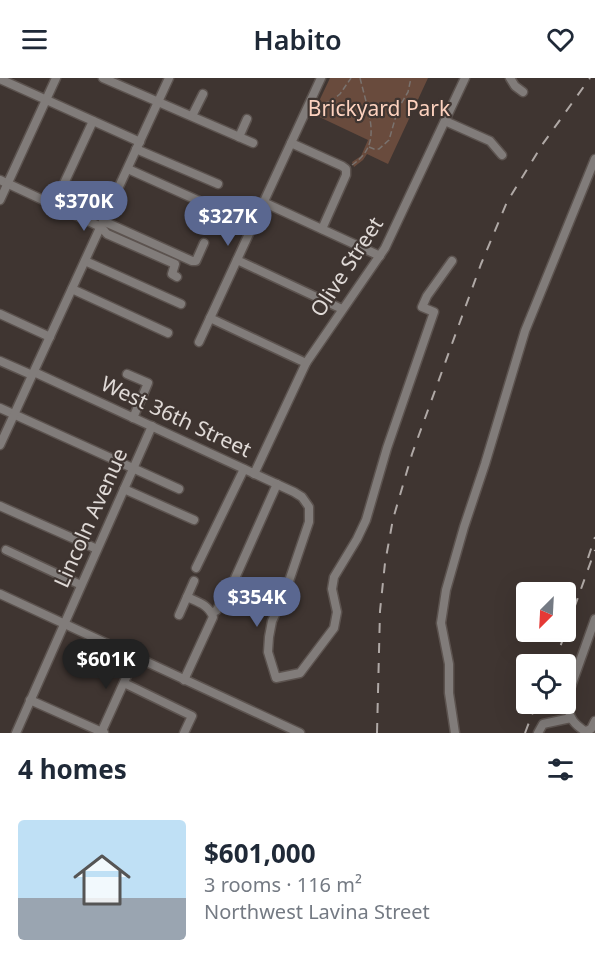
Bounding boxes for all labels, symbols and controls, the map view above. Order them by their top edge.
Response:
text: Habito [253,21,342,58]
icon: menu [18,23,51,56]
icon: heart [544,23,577,56]
park label: Brickyard Park [308,94,451,122]
pin: $370K [42,181,126,232]
text: $370K [54,187,114,214]
pin: $327K [186,196,270,247]
text: $327K [198,202,258,229]
street label: Olive Street [303,211,389,322]
street label: West 36th Street [97,369,256,463]
street label: Lincoln Avenue [47,443,133,592]
pin: $354K [215,577,299,628]
north arrow [516,582,576,642]
map controls [516,582,576,714]
text: $354K [227,583,287,610]
pin: $601K [64,639,148,690]
text: $601K [76,645,136,672]
button: locate [516,654,576,714]
text: 4 homes [18,751,127,787]
icon: filters [544,753,577,786]
text: $601,000 [204,835,316,871]
icon: home [66,844,138,916]
text: 3 rooms · 116 m² [204,871,362,898]
text: Northwest Lavina Street [204,898,430,925]

